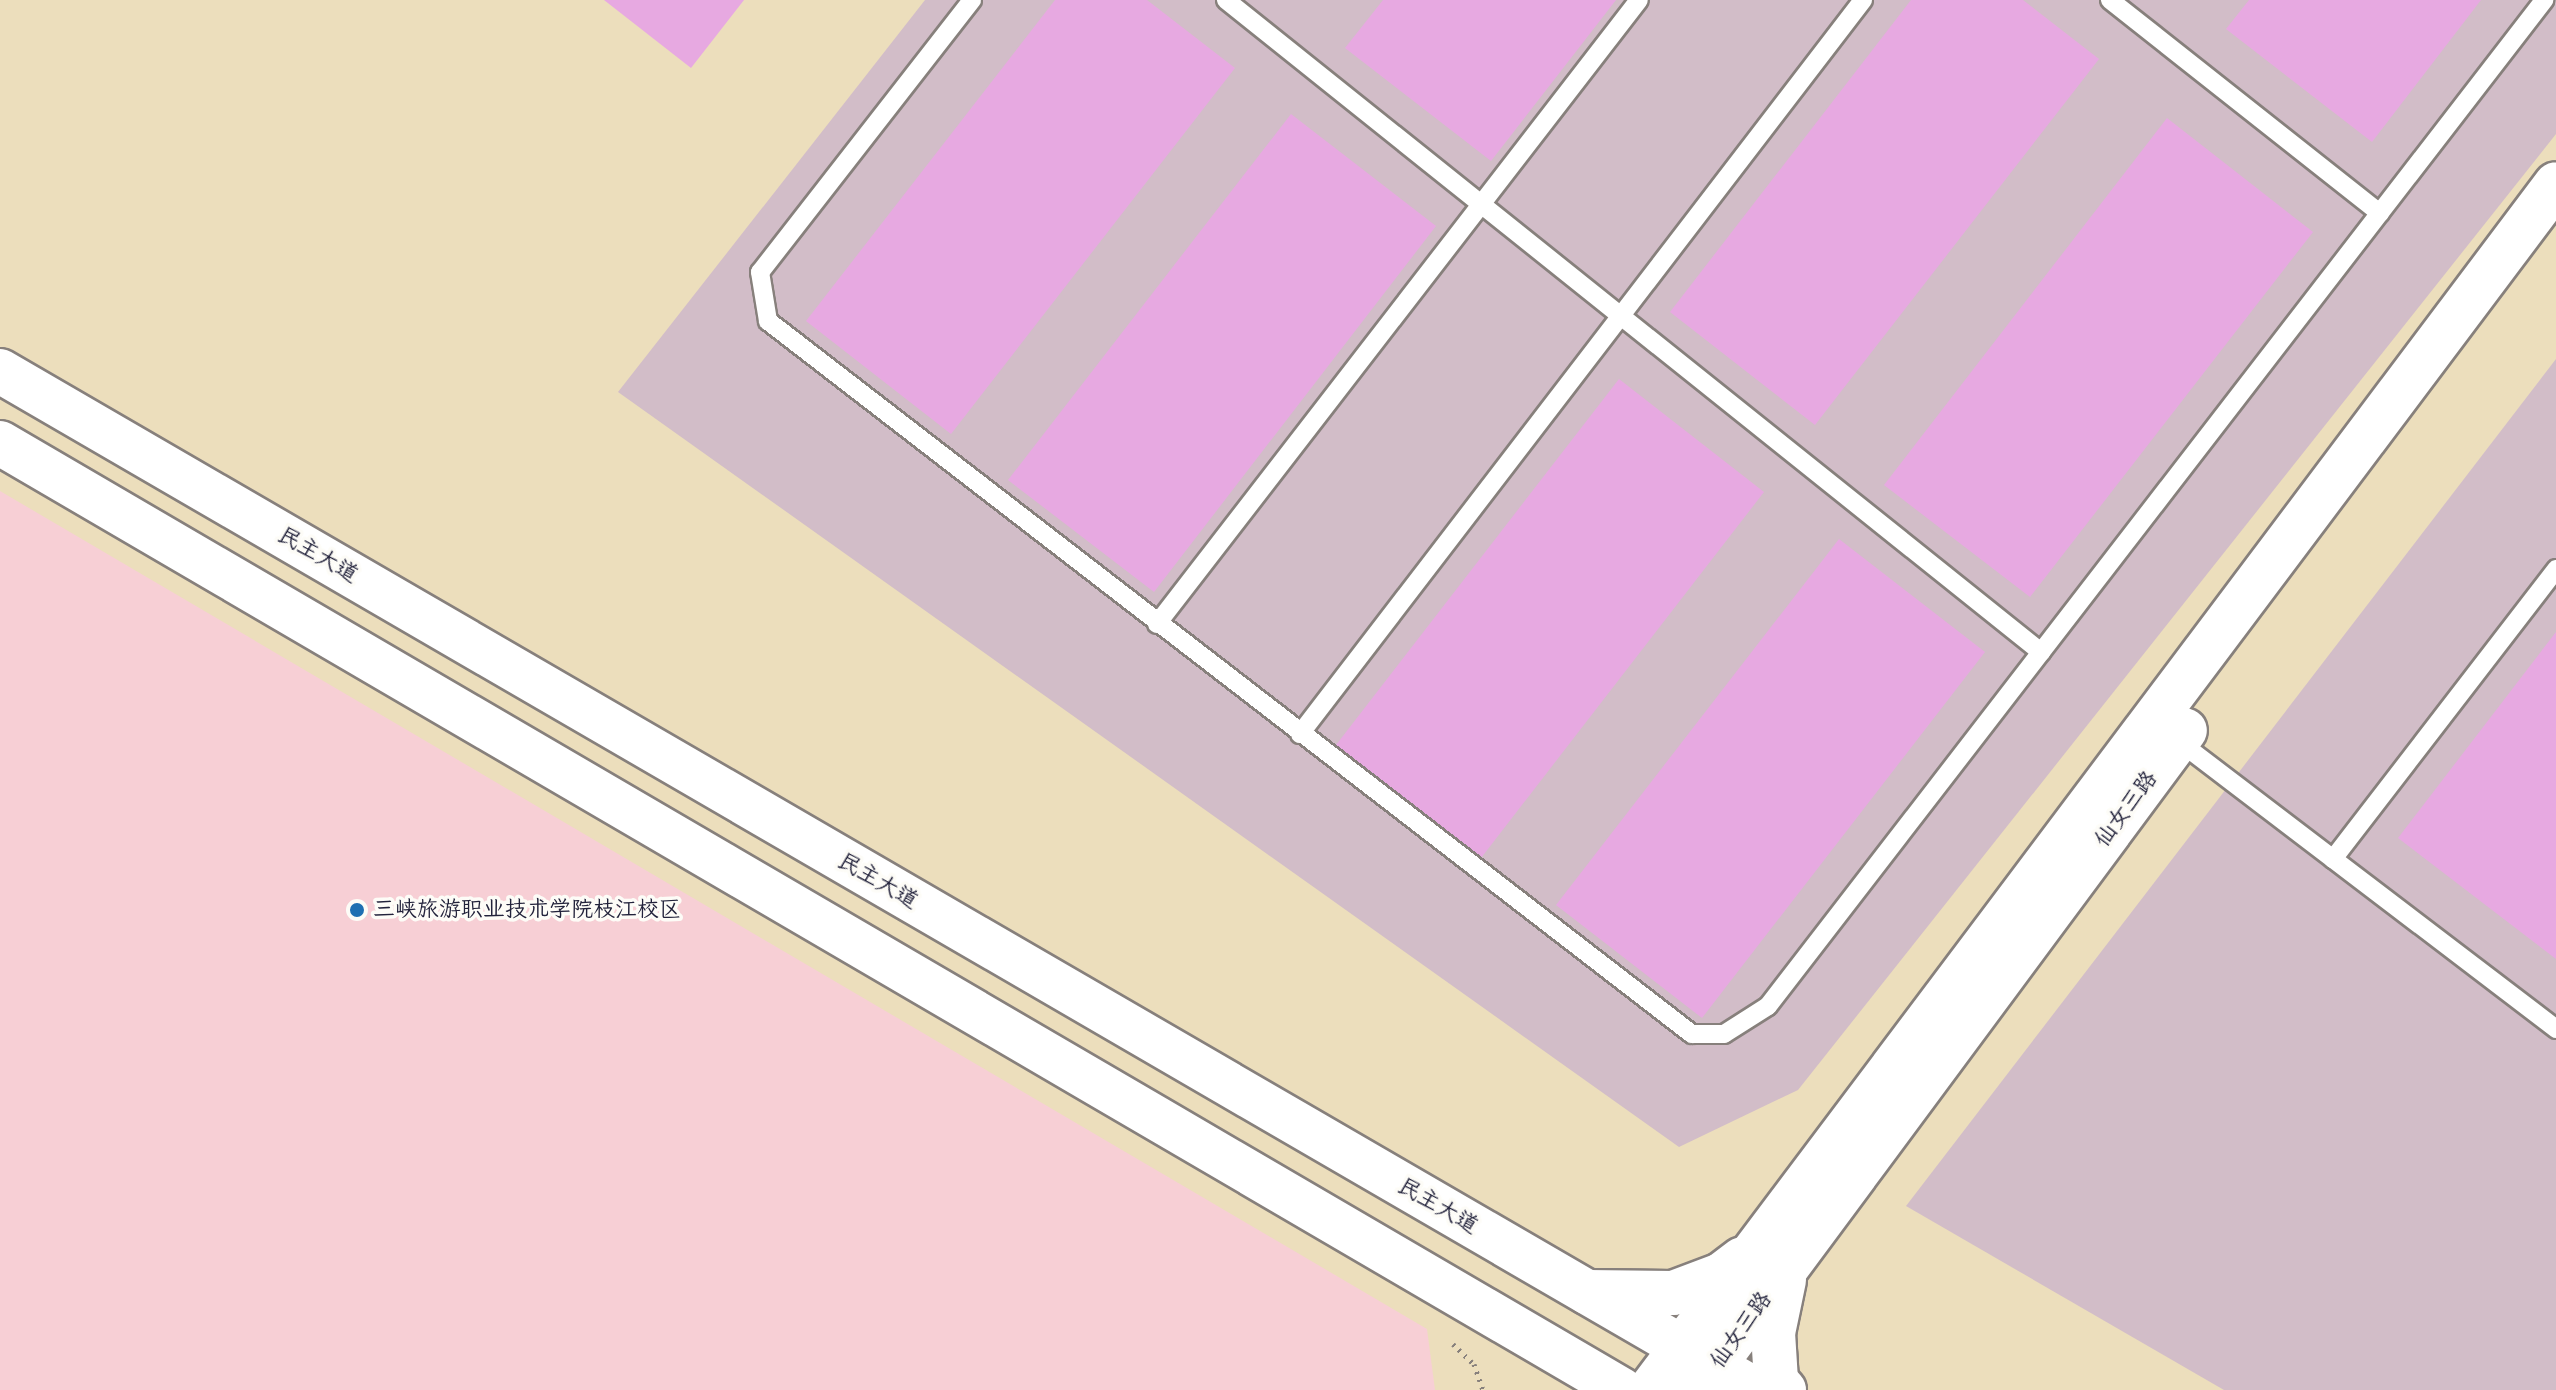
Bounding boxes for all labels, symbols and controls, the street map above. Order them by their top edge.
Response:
street label: 民主大道 [273,522,363,588]
street label: 仙女三路 [2089,766,2163,852]
street label: 民主大道 [833,848,923,914]
place label: 三峡旅游职业技术学院枝江校区 [373,897,681,923]
marker: 三峡旅游职业技术学院枝江校区 [348,901,366,919]
street label: 民主大道 [1393,1173,1483,1239]
street label: 仙女三路 [1704,1287,1778,1373]

